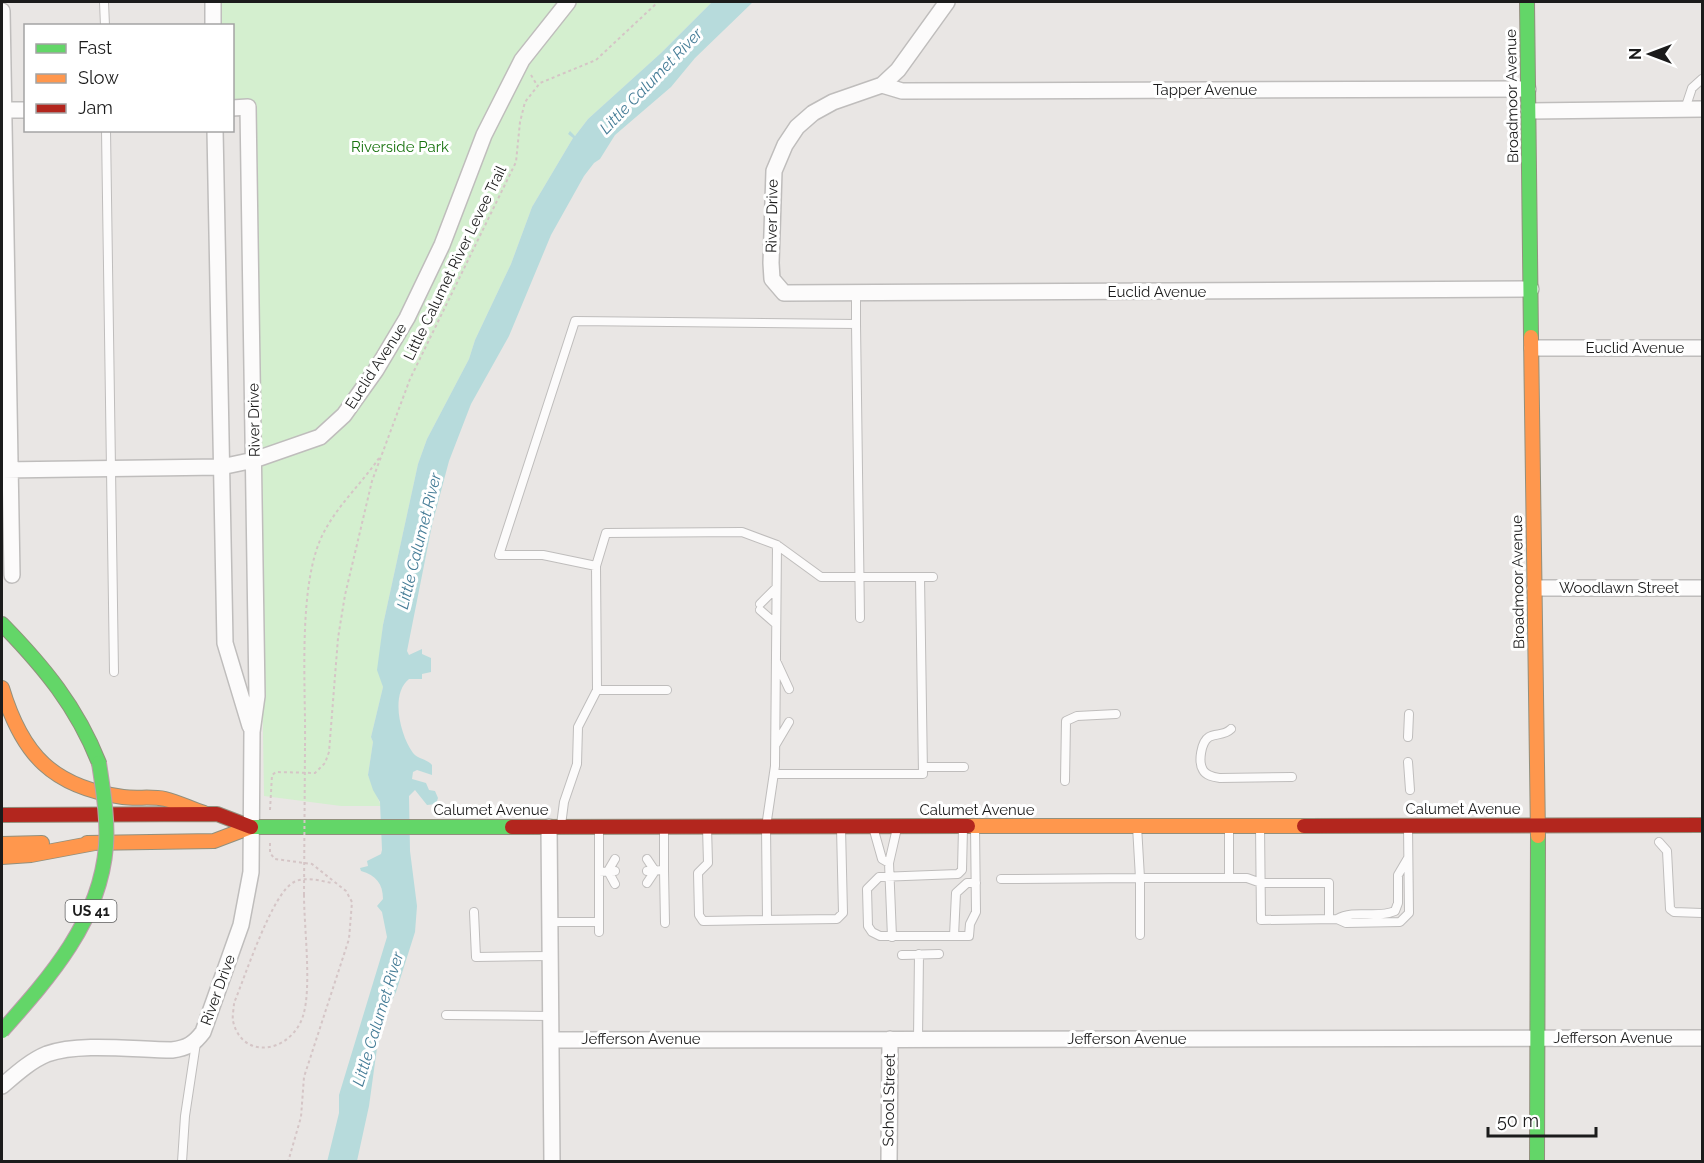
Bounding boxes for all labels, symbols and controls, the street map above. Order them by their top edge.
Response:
legend [24,24,234,132]
water label: Little Calumet River [596,24,707,138]
north arrow [1620,24,1680,84]
street label: Broadmoor Avenue [1502,29,1522,163]
text: Fast [78,37,112,58]
text: N [1626,48,1645,60]
text: Slow [78,67,119,88]
street label: Tapper Avenue [1153,81,1257,99]
text: Jam [78,97,113,118]
park label: Riverside Park [351,138,449,156]
street label: Little Calumet River Levee Trail [400,162,510,363]
street label: River Drive [762,179,782,253]
street label: Euclid Avenue [1108,283,1207,301]
street label: Euclid Avenue [342,320,411,412]
street label: Euclid Avenue [1586,339,1685,357]
street label: River Drive [244,383,264,457]
water label: Little Calumet River [393,471,445,611]
street label: Broadmoor Avenue [1508,515,1528,649]
street label: Woodlawn Street [1559,579,1679,597]
street label: Calumet Avenue [1406,800,1521,818]
street label: Calumet Avenue [434,801,549,819]
street label: Calumet Avenue [920,801,1035,819]
road number: US 41 [66,900,116,922]
water label: Little Calumet River [349,949,408,1088]
street label: River Drive [197,952,239,1028]
street label: Jefferson Avenue [1553,1029,1673,1047]
street label: Jefferson Avenue [581,1030,701,1048]
street label: Jefferson Avenue [1067,1030,1187,1048]
street label: School Street [879,1053,899,1147]
scale bar [1488,1100,1596,1138]
text: 50 m [1497,1110,1539,1131]

